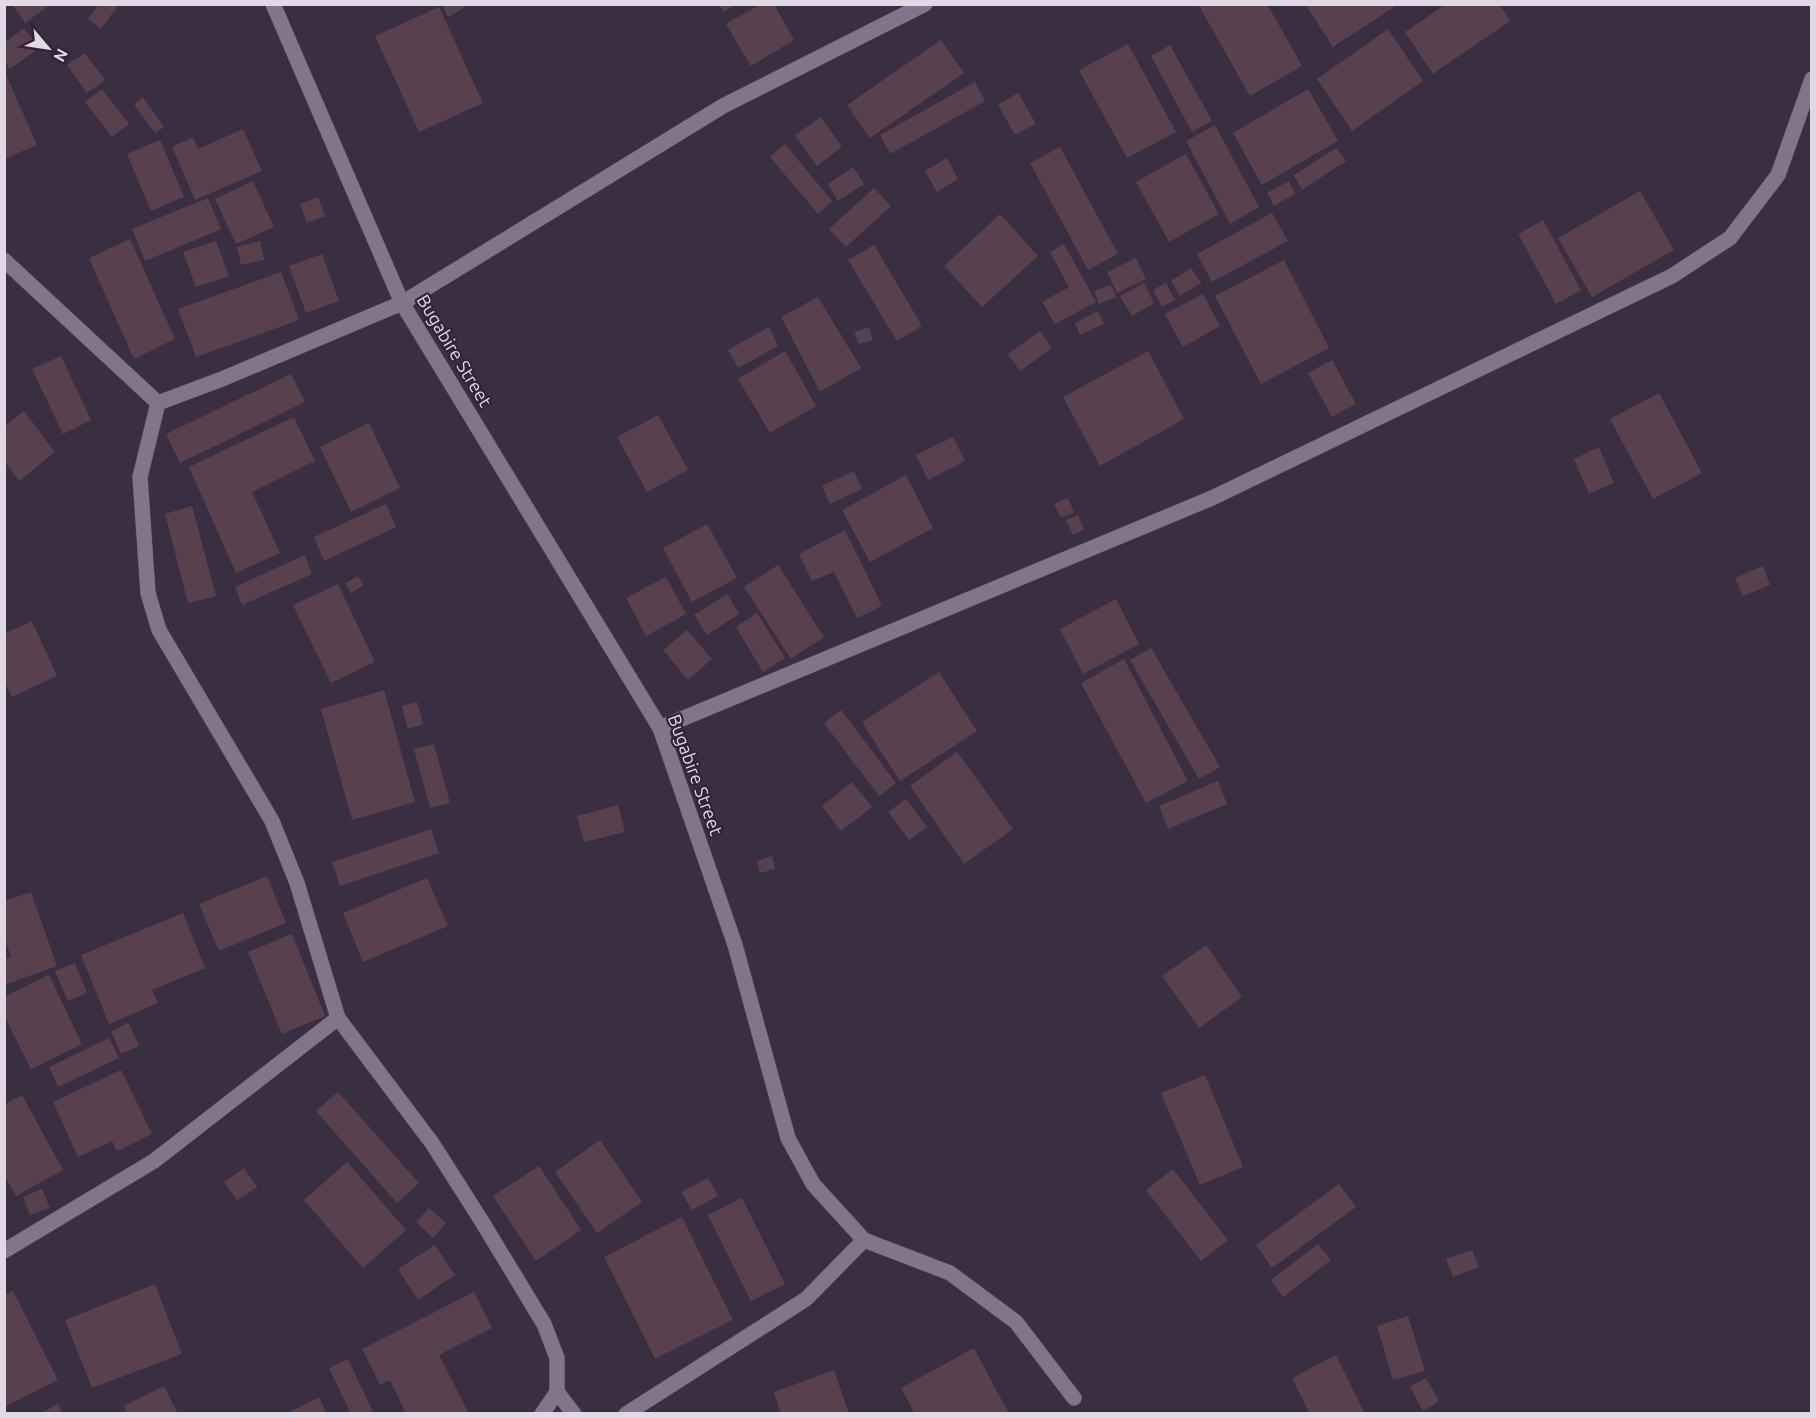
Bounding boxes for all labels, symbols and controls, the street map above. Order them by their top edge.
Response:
north arrow [18,18,78,78]
text: N [50,46,72,65]
street label: Bugabire Street [413,291,496,410]
street label: Bugabire Street [665,711,727,838]

